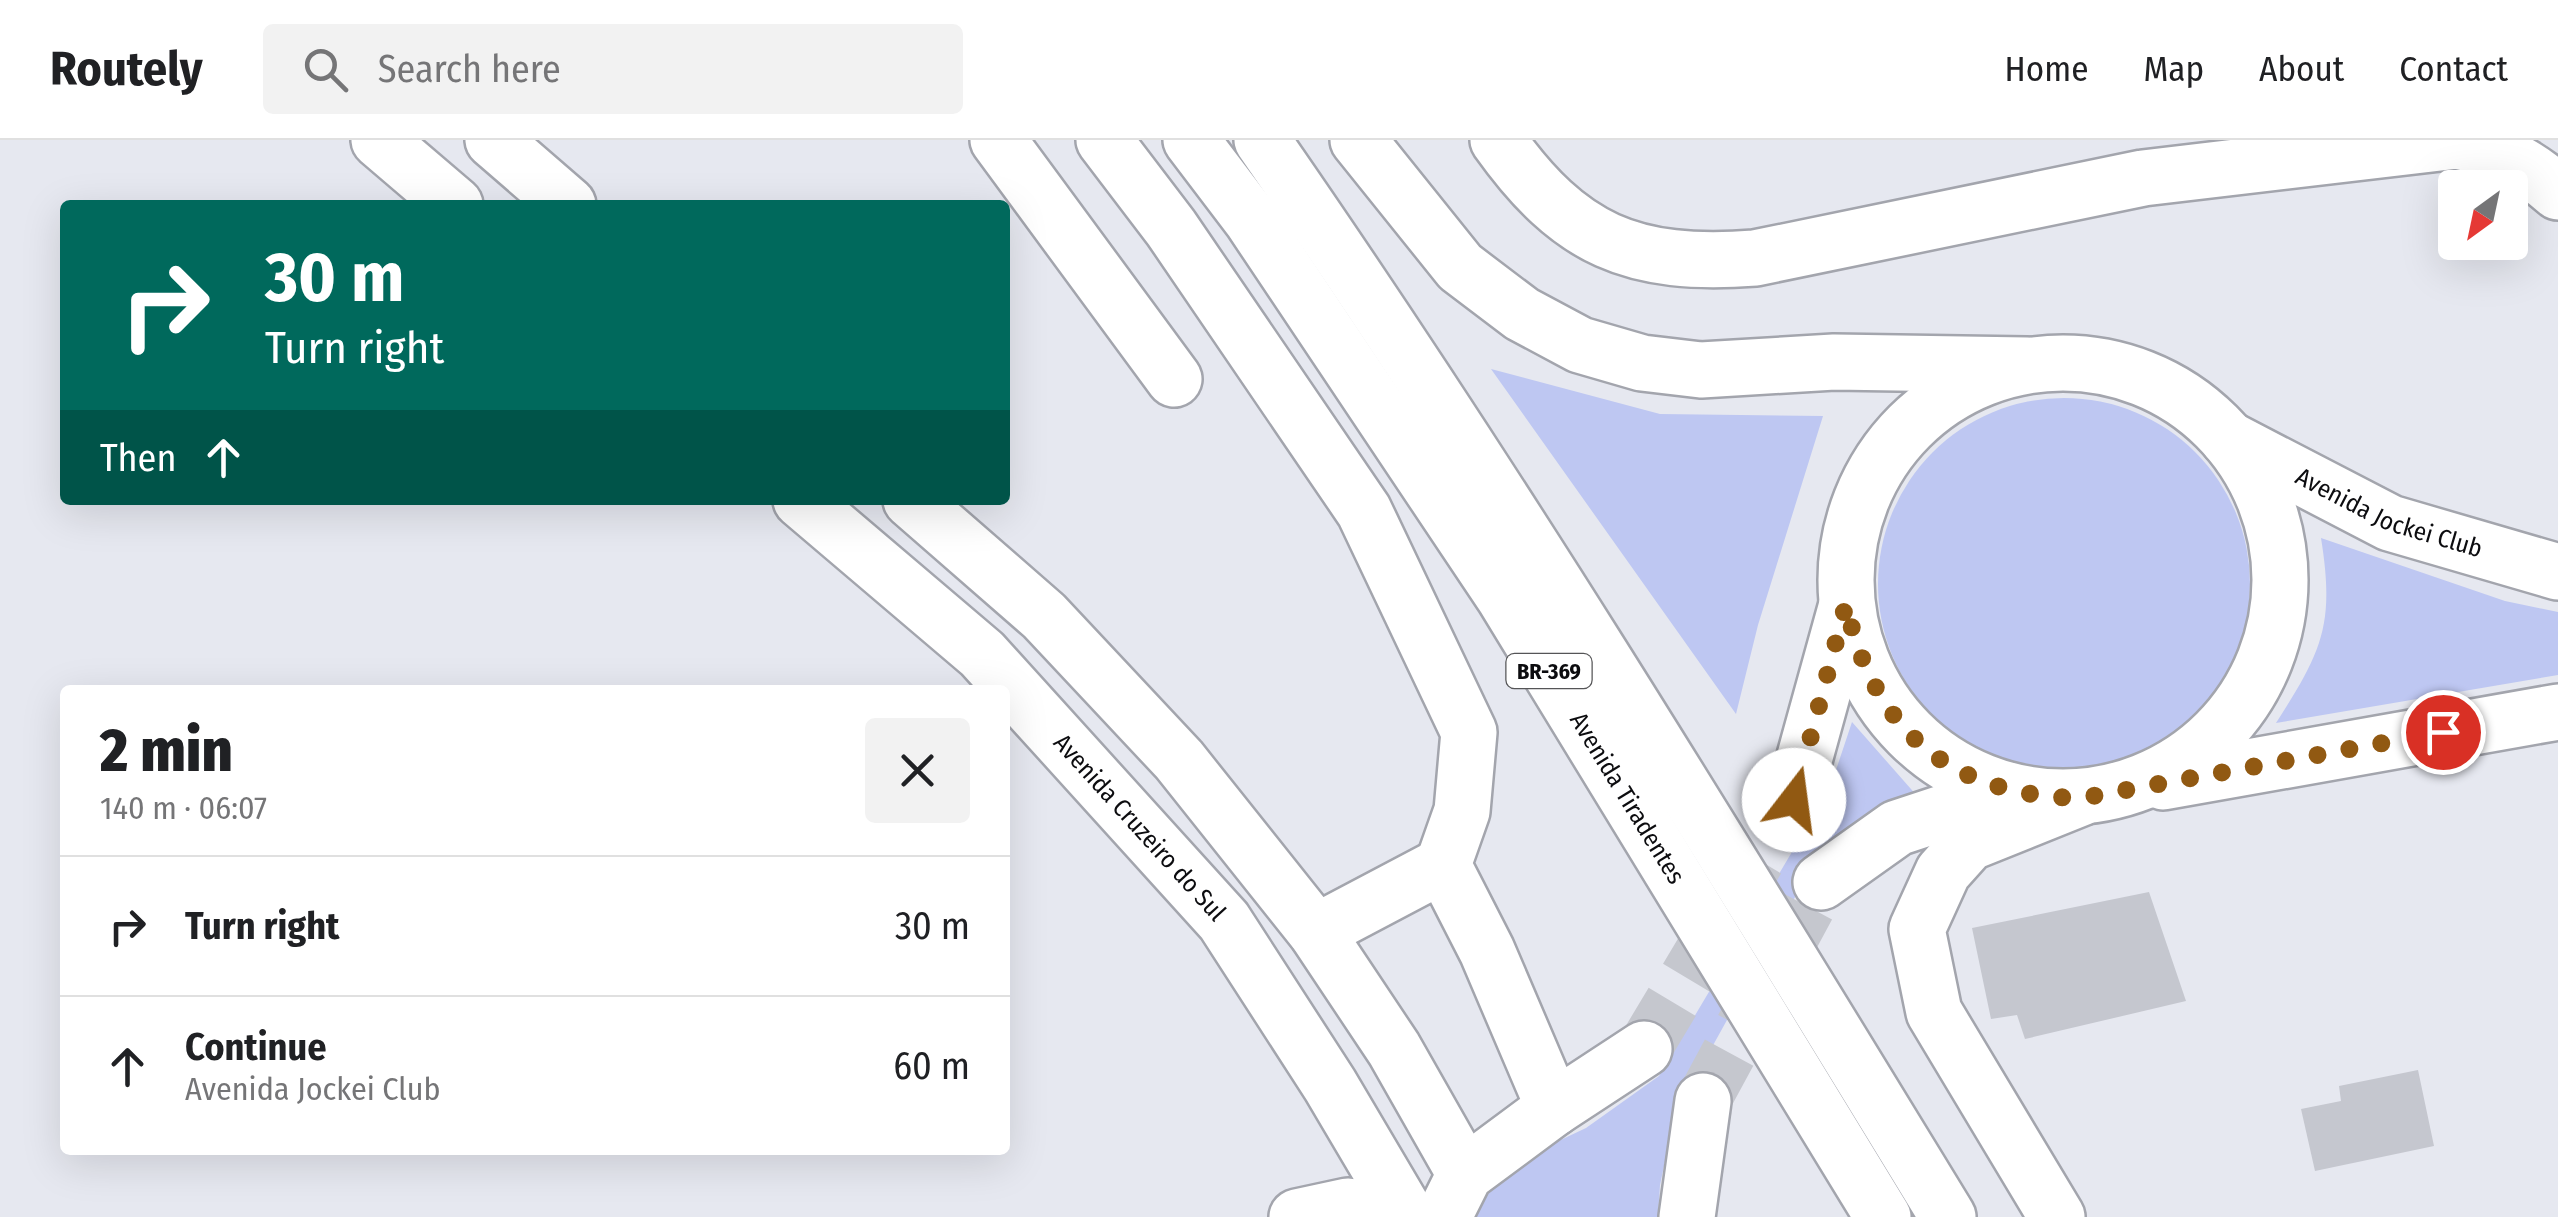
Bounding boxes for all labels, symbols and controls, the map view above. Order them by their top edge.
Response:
search box [263,24,963,114]
text: Routely [50,40,203,98]
icon: search [298,42,353,97]
text: Search here [378,46,561,92]
text: Home [2005,48,2088,90]
text: Map [2143,48,2204,90]
text: About [2259,48,2344,90]
text: Contact [2399,48,2508,90]
north arrow [2438,170,2528,260]
map controls [2438,170,2528,260]
text: 30 m [265,236,404,320]
icon: right [100,240,230,370]
text: Turn right [265,321,444,375]
icon: ahead [196,430,251,485]
text: Then [100,435,176,481]
street label: Avenida Jockei Club [2290,462,2486,564]
road number: BR-369 [1506,654,1592,688]
pin [2401,690,2486,775]
icon: arrive [2416,705,2471,760]
street label: Avenida Tiradentes [1563,707,1691,890]
text: 2 min [100,715,233,787]
button: close [865,718,970,823]
street label: Avenida Cruzeiro do Sul [1047,728,1232,928]
position arrow [1742,748,1846,852]
text: 140 m · 06:07 [100,789,267,827]
icon: right [100,899,155,954]
text: Turn right [185,903,339,949]
text: 30 m [895,903,970,949]
text: Continue [185,1024,326,1070]
icon: ahead [100,1039,155,1094]
text: 60 m [893,1043,970,1089]
text: Avenida Jockei Club [185,1070,440,1108]

